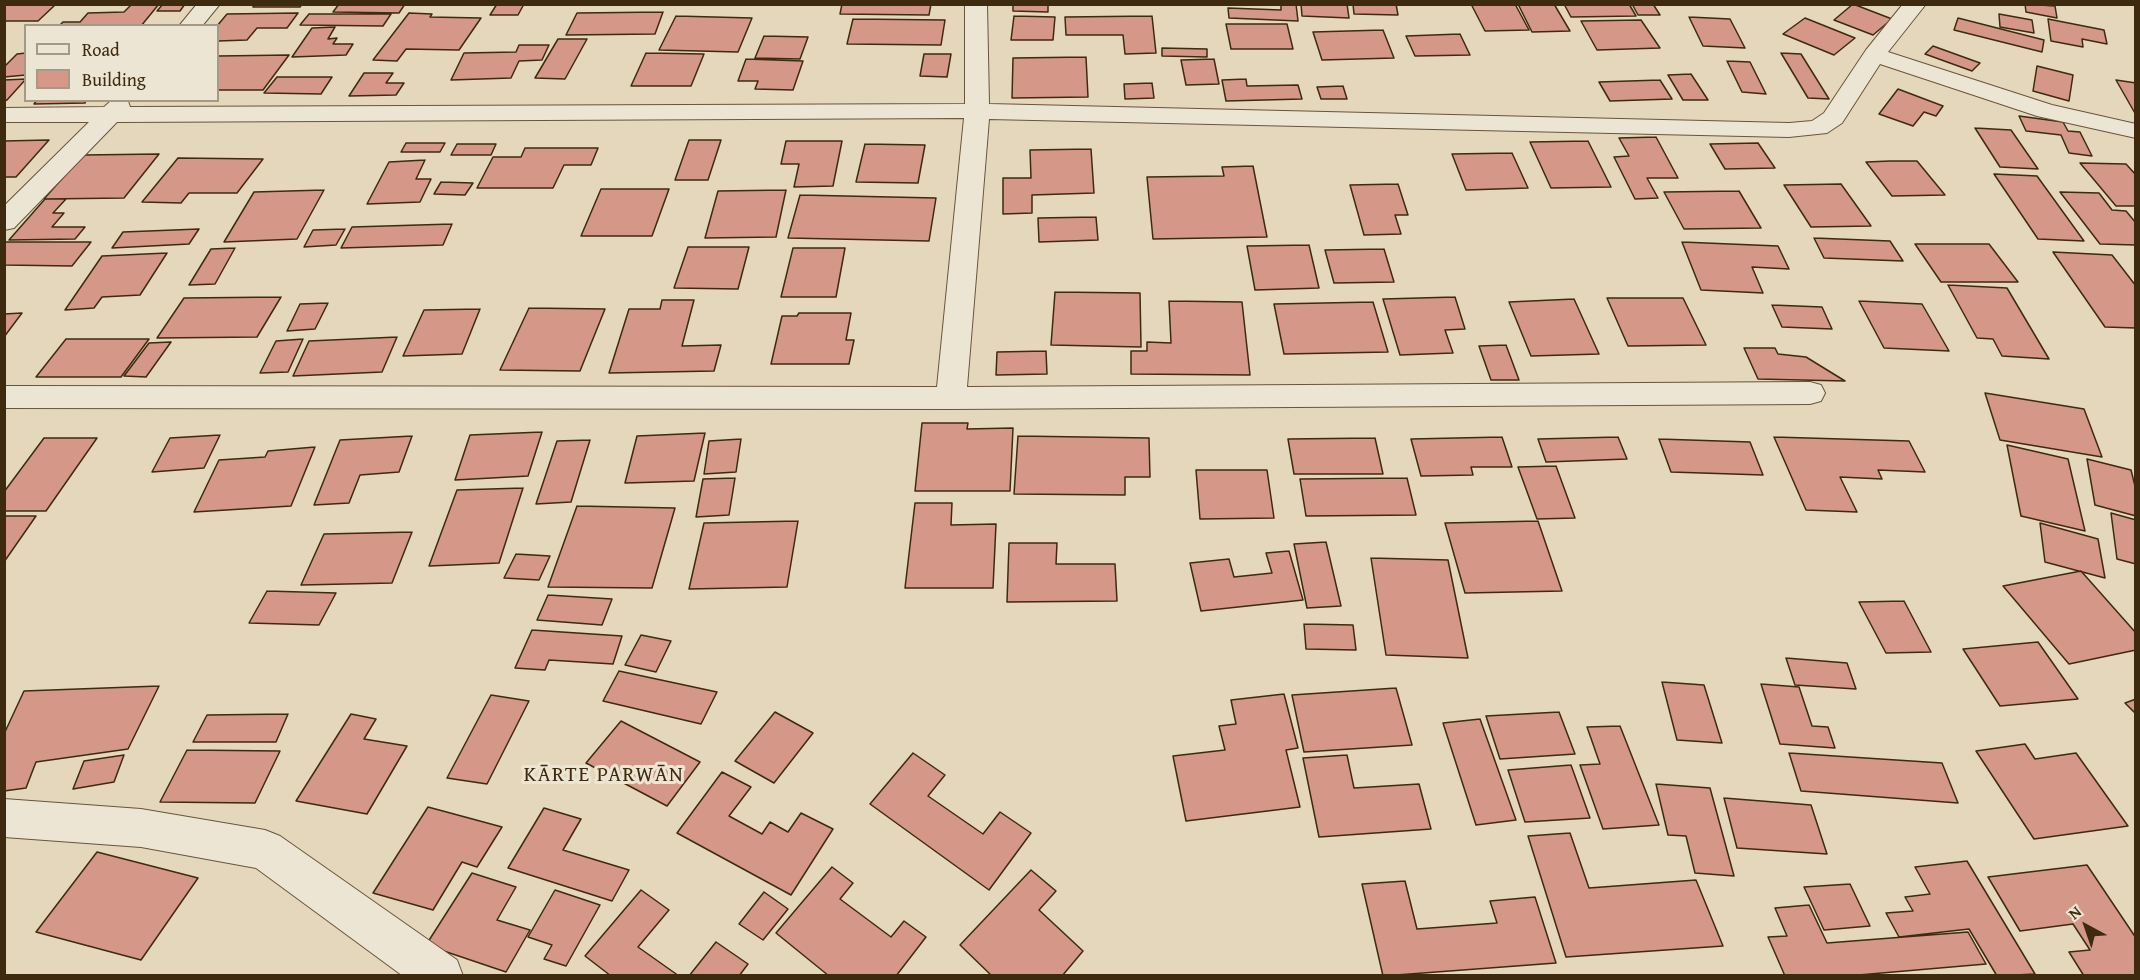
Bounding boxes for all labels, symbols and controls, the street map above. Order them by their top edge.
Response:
legend [24,24,219,102]
text: Road [82,36,120,63]
text: Building [82,66,146,93]
district label: KĀRTE PARWĀN [524,763,684,789]
north arrow [2056,896,2116,956]
text: N [2063,900,2086,925]

